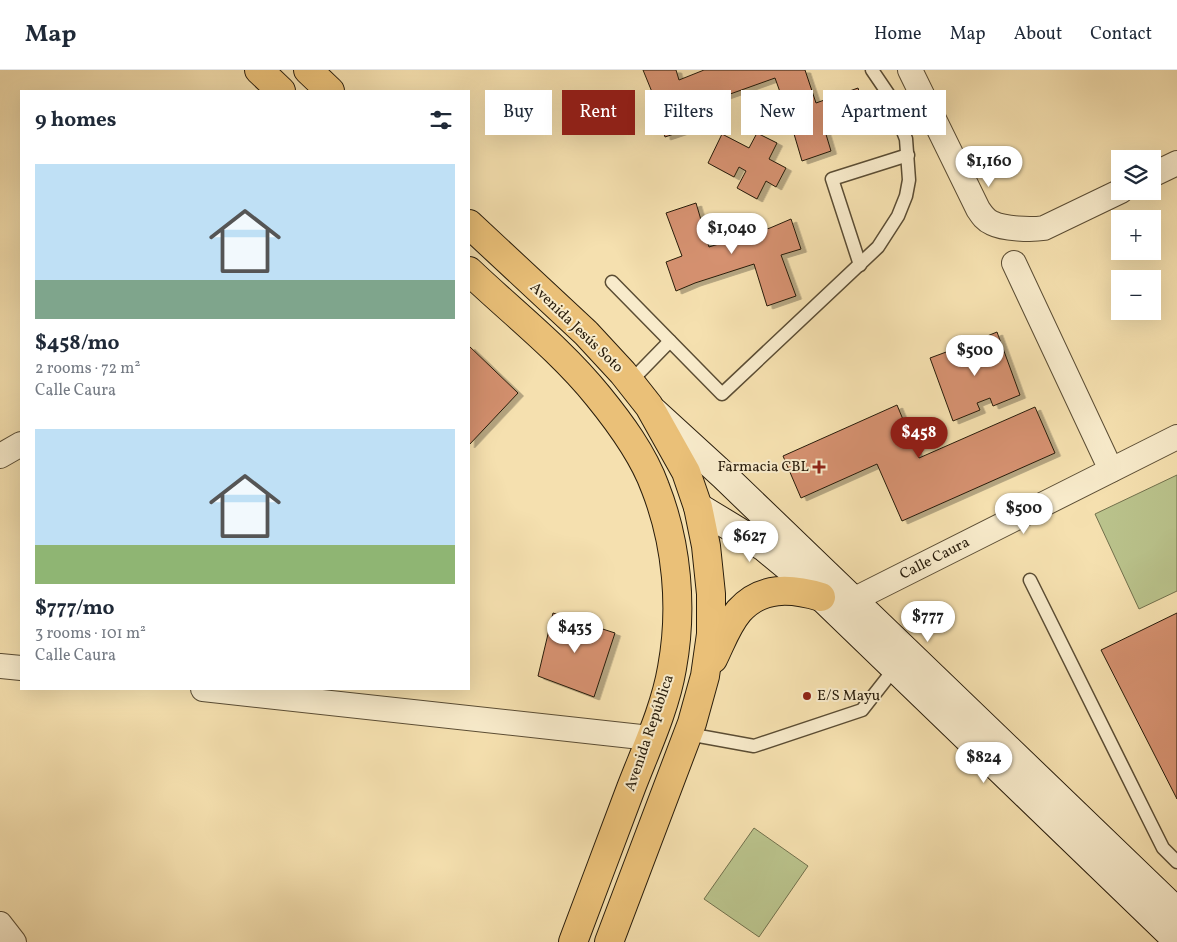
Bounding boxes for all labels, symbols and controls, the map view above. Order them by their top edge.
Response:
text: Map [25,18,76,52]
text: Home [874,22,922,47]
text: Map [950,22,986,47]
text: About [1014,22,1062,47]
text: Contact [1090,22,1152,47]
chip: Buy [485,90,552,135]
chip: Rent [562,90,635,135]
chip: Filters [645,90,731,135]
chip: New [741,90,813,135]
chip: Apartment [823,90,946,135]
text: 9 homes [35,106,116,135]
icon: filters [427,106,455,134]
pin: $1,160 [948,146,1030,188]
map controls [1111,150,1161,320]
button: layers [1111,150,1161,200]
text: $1,160 [966,151,1012,173]
icon: home [200,196,290,286]
button: + [1111,210,1161,260]
pin: $1,040 [691,212,773,255]
text: $1,040 [708,218,756,240]
button: − [1111,270,1161,320]
street label: Avenida Jesús Soto [525,278,627,378]
text: $458/mo [35,329,119,358]
pin: $500 [945,334,1005,377]
text: $500 [957,340,993,362]
text: 2 rooms · 72 m² [35,358,140,380]
text: Calle Caura [35,380,116,402]
pin: $458 [889,416,949,459]
text: $458 [902,422,936,444]
place label: Farmacia CBL [718,457,810,478]
icon: home [200,461,290,551]
marker: Farmacia CBL [813,461,825,473]
pin: $500 [994,492,1054,535]
text: $500 [1006,498,1042,520]
pin: $627 [720,520,780,563]
text: $627 [733,526,767,548]
street label: Calle Caura [896,532,974,586]
text: $777/mo [35,594,115,623]
pin: $777 [898,600,958,643]
text: $777 [912,606,944,628]
pin: $435 [545,612,605,654]
text: $435 [558,617,592,639]
text: 3 rooms · 101 m² [35,623,146,645]
text: Calle Caura [35,645,116,667]
street label: Avenida República [620,672,680,794]
place label: E/S Mayu [817,686,880,707]
marker: E/S Mayu [801,690,813,702]
pin: $824 [954,742,1014,784]
text: $824 [966,747,1002,769]

